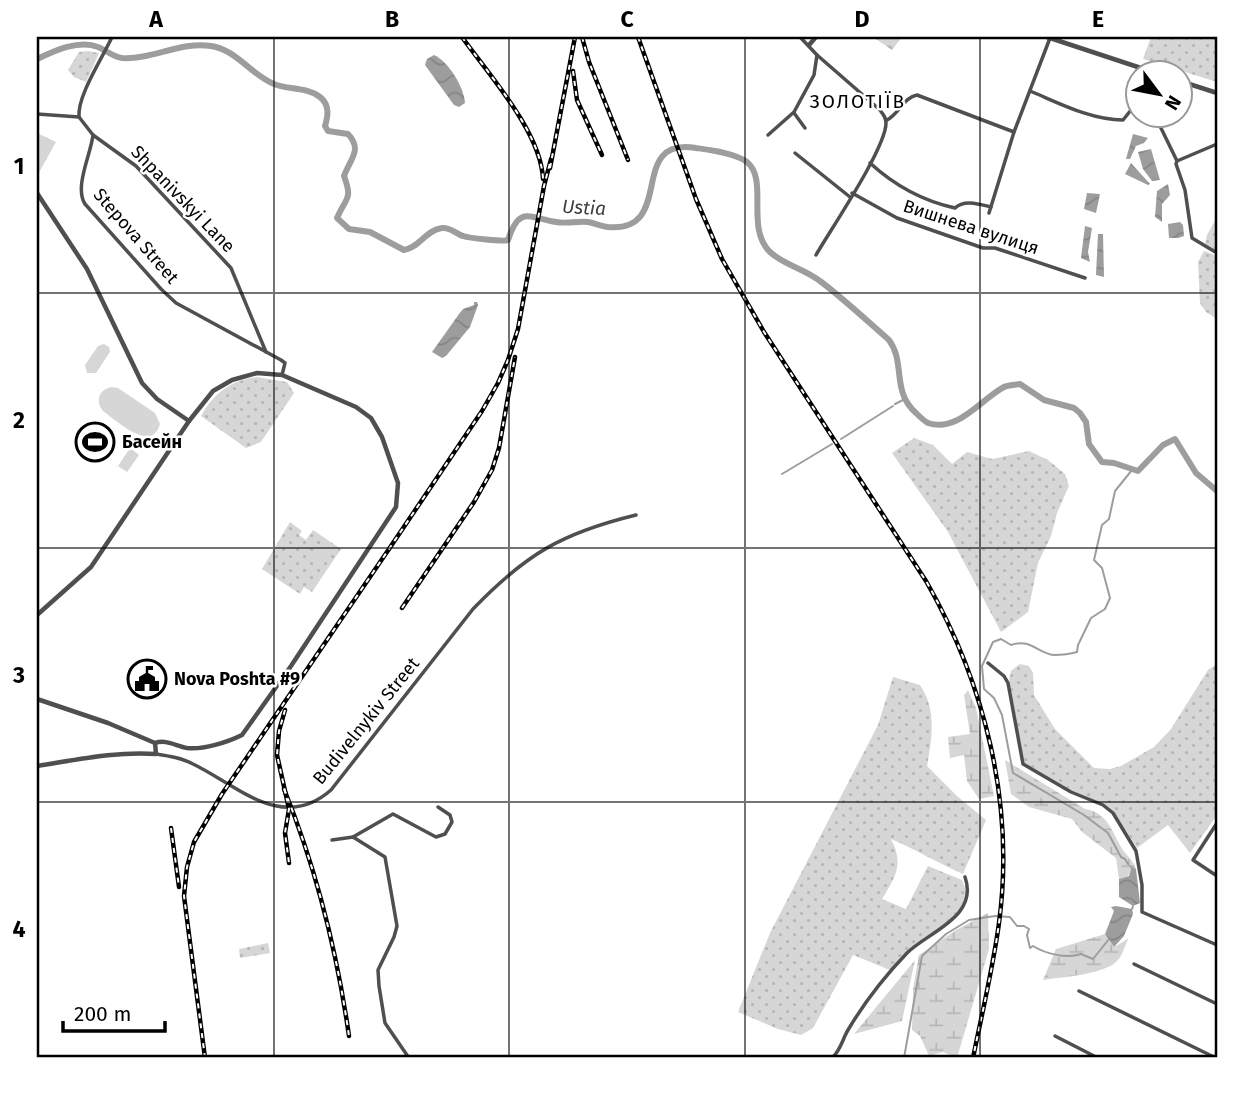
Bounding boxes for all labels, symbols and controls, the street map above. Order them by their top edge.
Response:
text: A [148,5,163,33]
text: B [385,5,399,33]
text: C [620,5,634,33]
text: D [855,5,870,33]
text: E [1092,5,1104,33]
north arrow [1124,60,1194,130]
district label: ЗОЛОТІЇВ [810,90,906,113]
text: N [1160,91,1186,114]
street label: Shpanivskyi Lane [126,141,240,257]
text: 1 [14,152,24,180]
street label: Stepova Street [89,184,184,288]
water label: Ustia [561,195,607,220]
street label: Вишнева вулиця [900,195,1042,259]
text: 2 [13,406,25,434]
sports icon: Басейн [74,421,116,463]
place label: Басейн [122,431,182,453]
street label: Budivelnykiv Street [308,653,424,789]
public building icon: Nova Poshta #9 [126,658,168,700]
text: 3 [12,661,25,689]
place label: Nova Poshta #9 [174,668,300,690]
text: 4 [13,915,26,943]
scale bar [63,990,164,1034]
text: 200 m [74,1001,131,1027]

